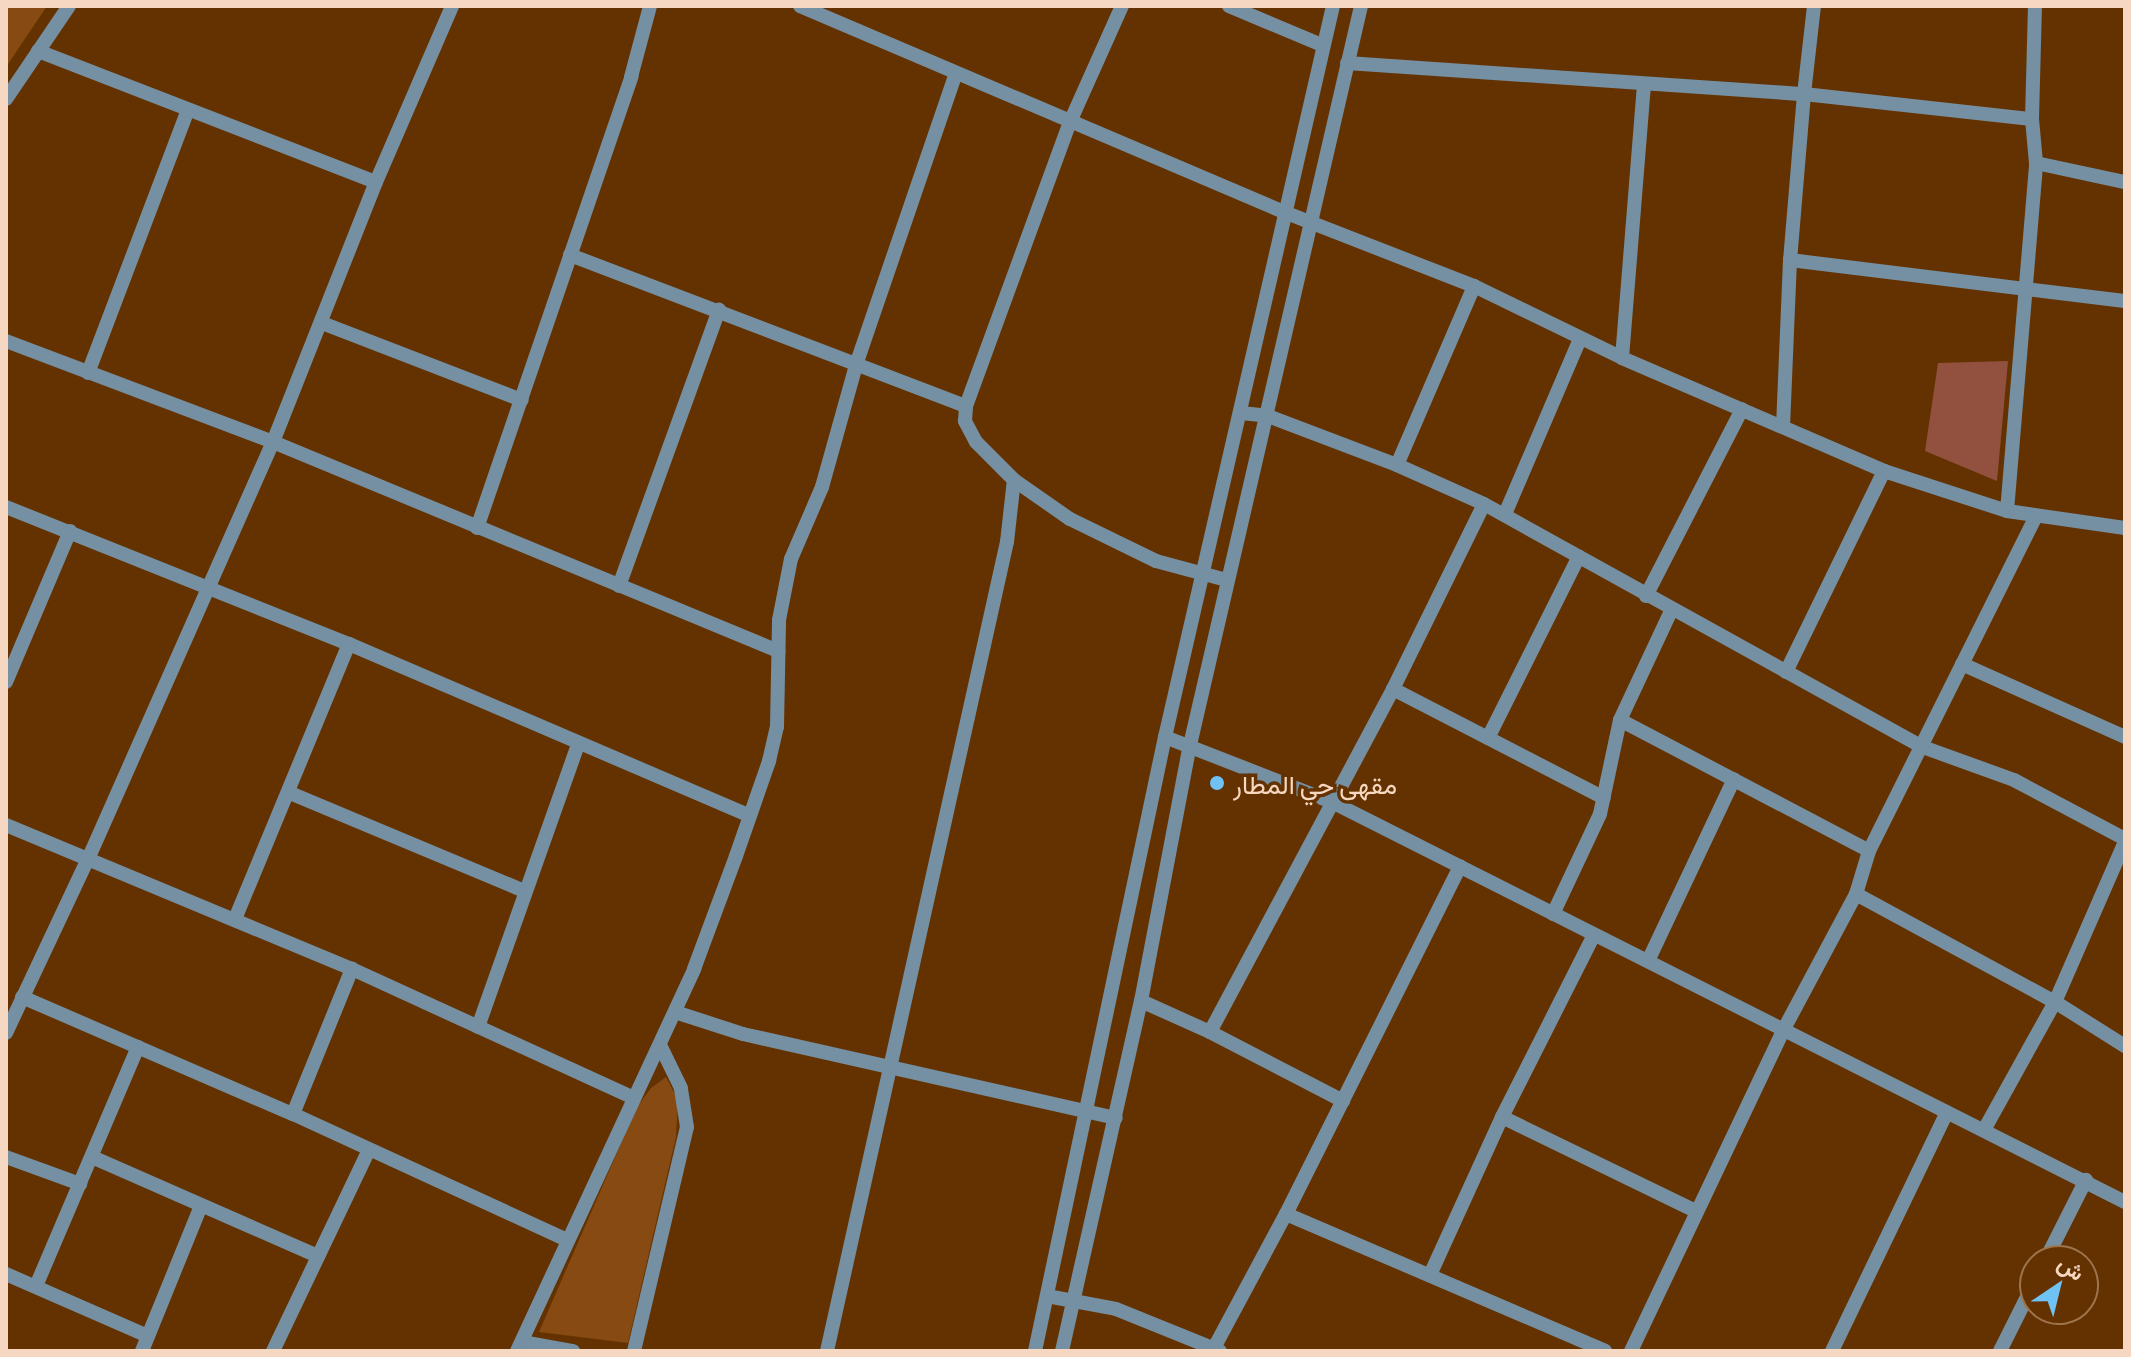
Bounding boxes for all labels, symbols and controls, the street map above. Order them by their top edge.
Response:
place label: مقهى حي المطار [1233,767,1397,799]
marker: مقهى حي المطار [1208,774,1226,792]
north arrow [2019,1245,2099,1325]
text: ش [2052,1245,2092,1288]

